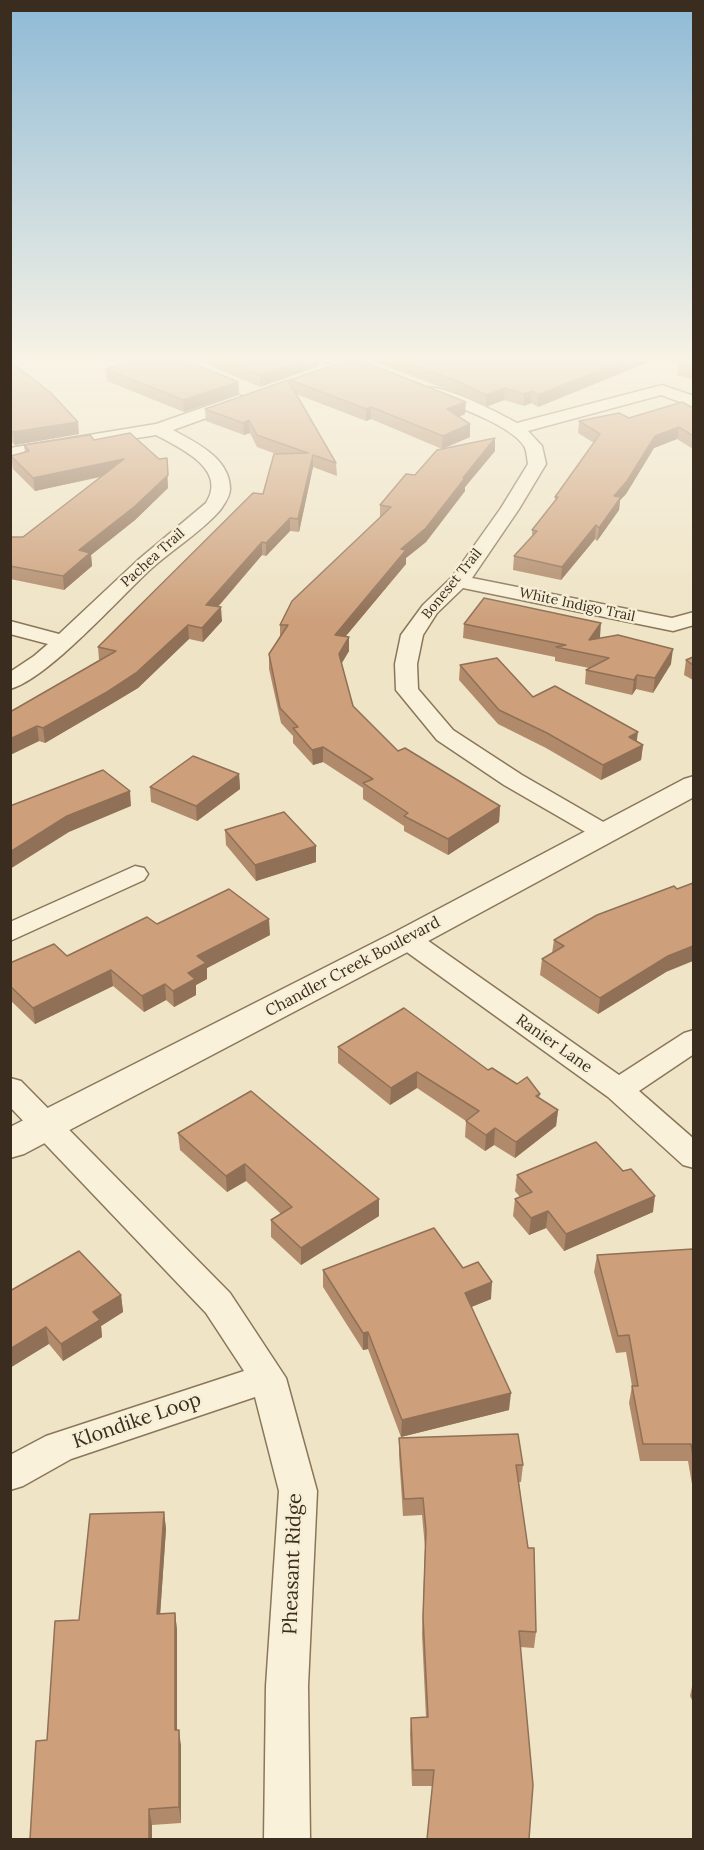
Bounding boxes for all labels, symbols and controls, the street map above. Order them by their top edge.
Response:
street label: Pachea Trail [118,525,188,591]
street label: Boneset Trail [418,545,486,623]
street label: White Indigo Trail [518,585,636,625]
street label: Chandler Creek Boulevard [262,913,444,1021]
street label: Ranier Lane [512,1011,596,1077]
street label: Klondike Loop [70,1388,204,1454]
street label: Pheasant Ridge [279,1493,307,1635]

